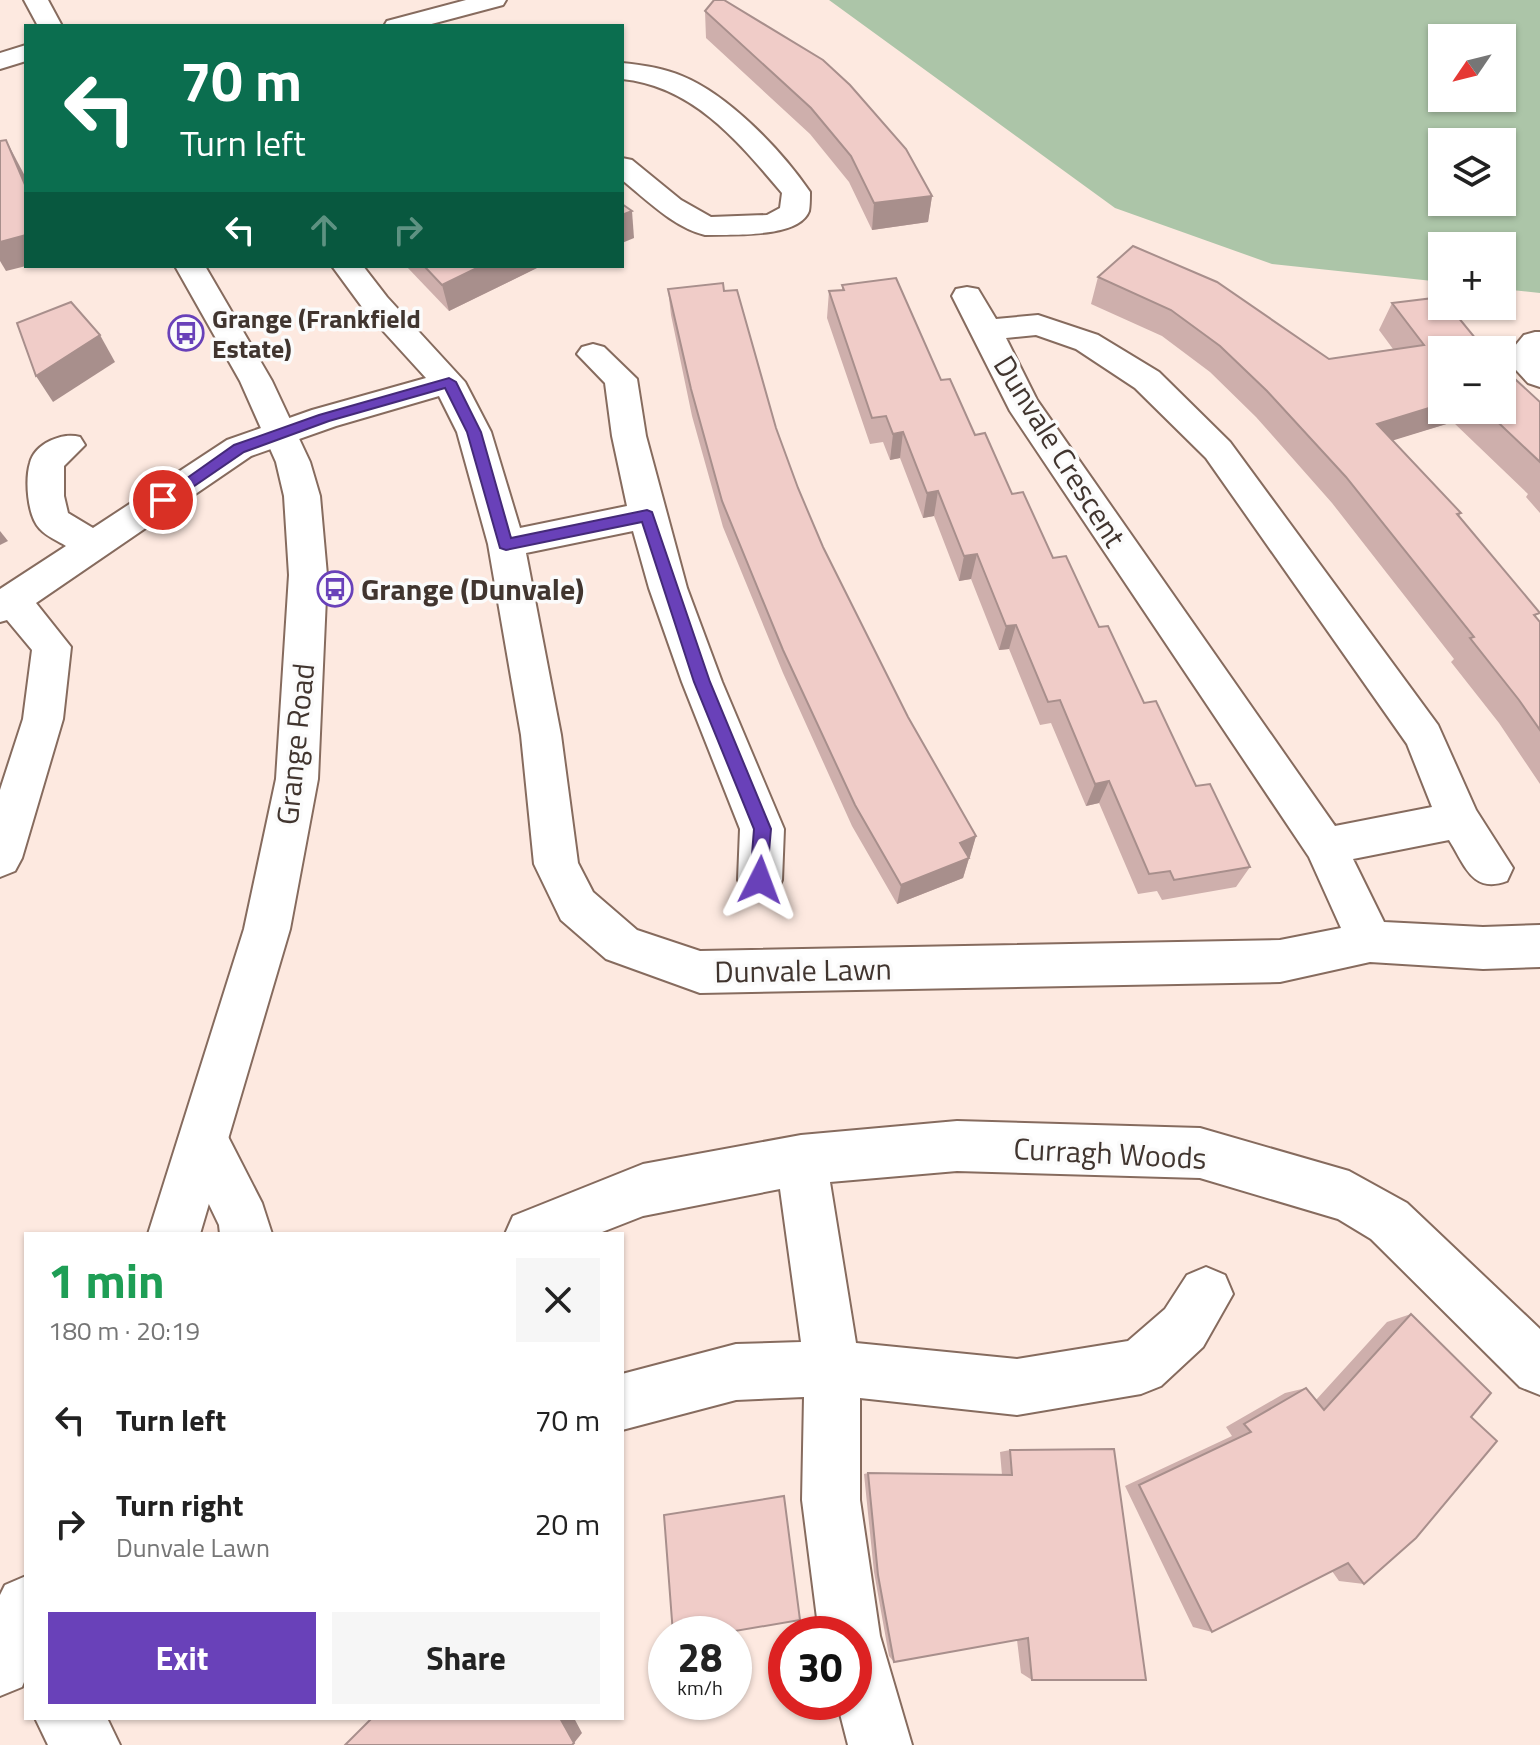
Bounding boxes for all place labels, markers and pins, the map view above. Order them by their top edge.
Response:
place label: Grange (Frankfield Estate) [212,299,421,368]
bus stop icon: Grange (Frankfield Estate) [167,314,205,352]
pin [129,466,197,534]
place label: Grange (Dunvale) [361,566,584,612]
bus stop icon: Grange (Dunvale) [316,570,354,608]

